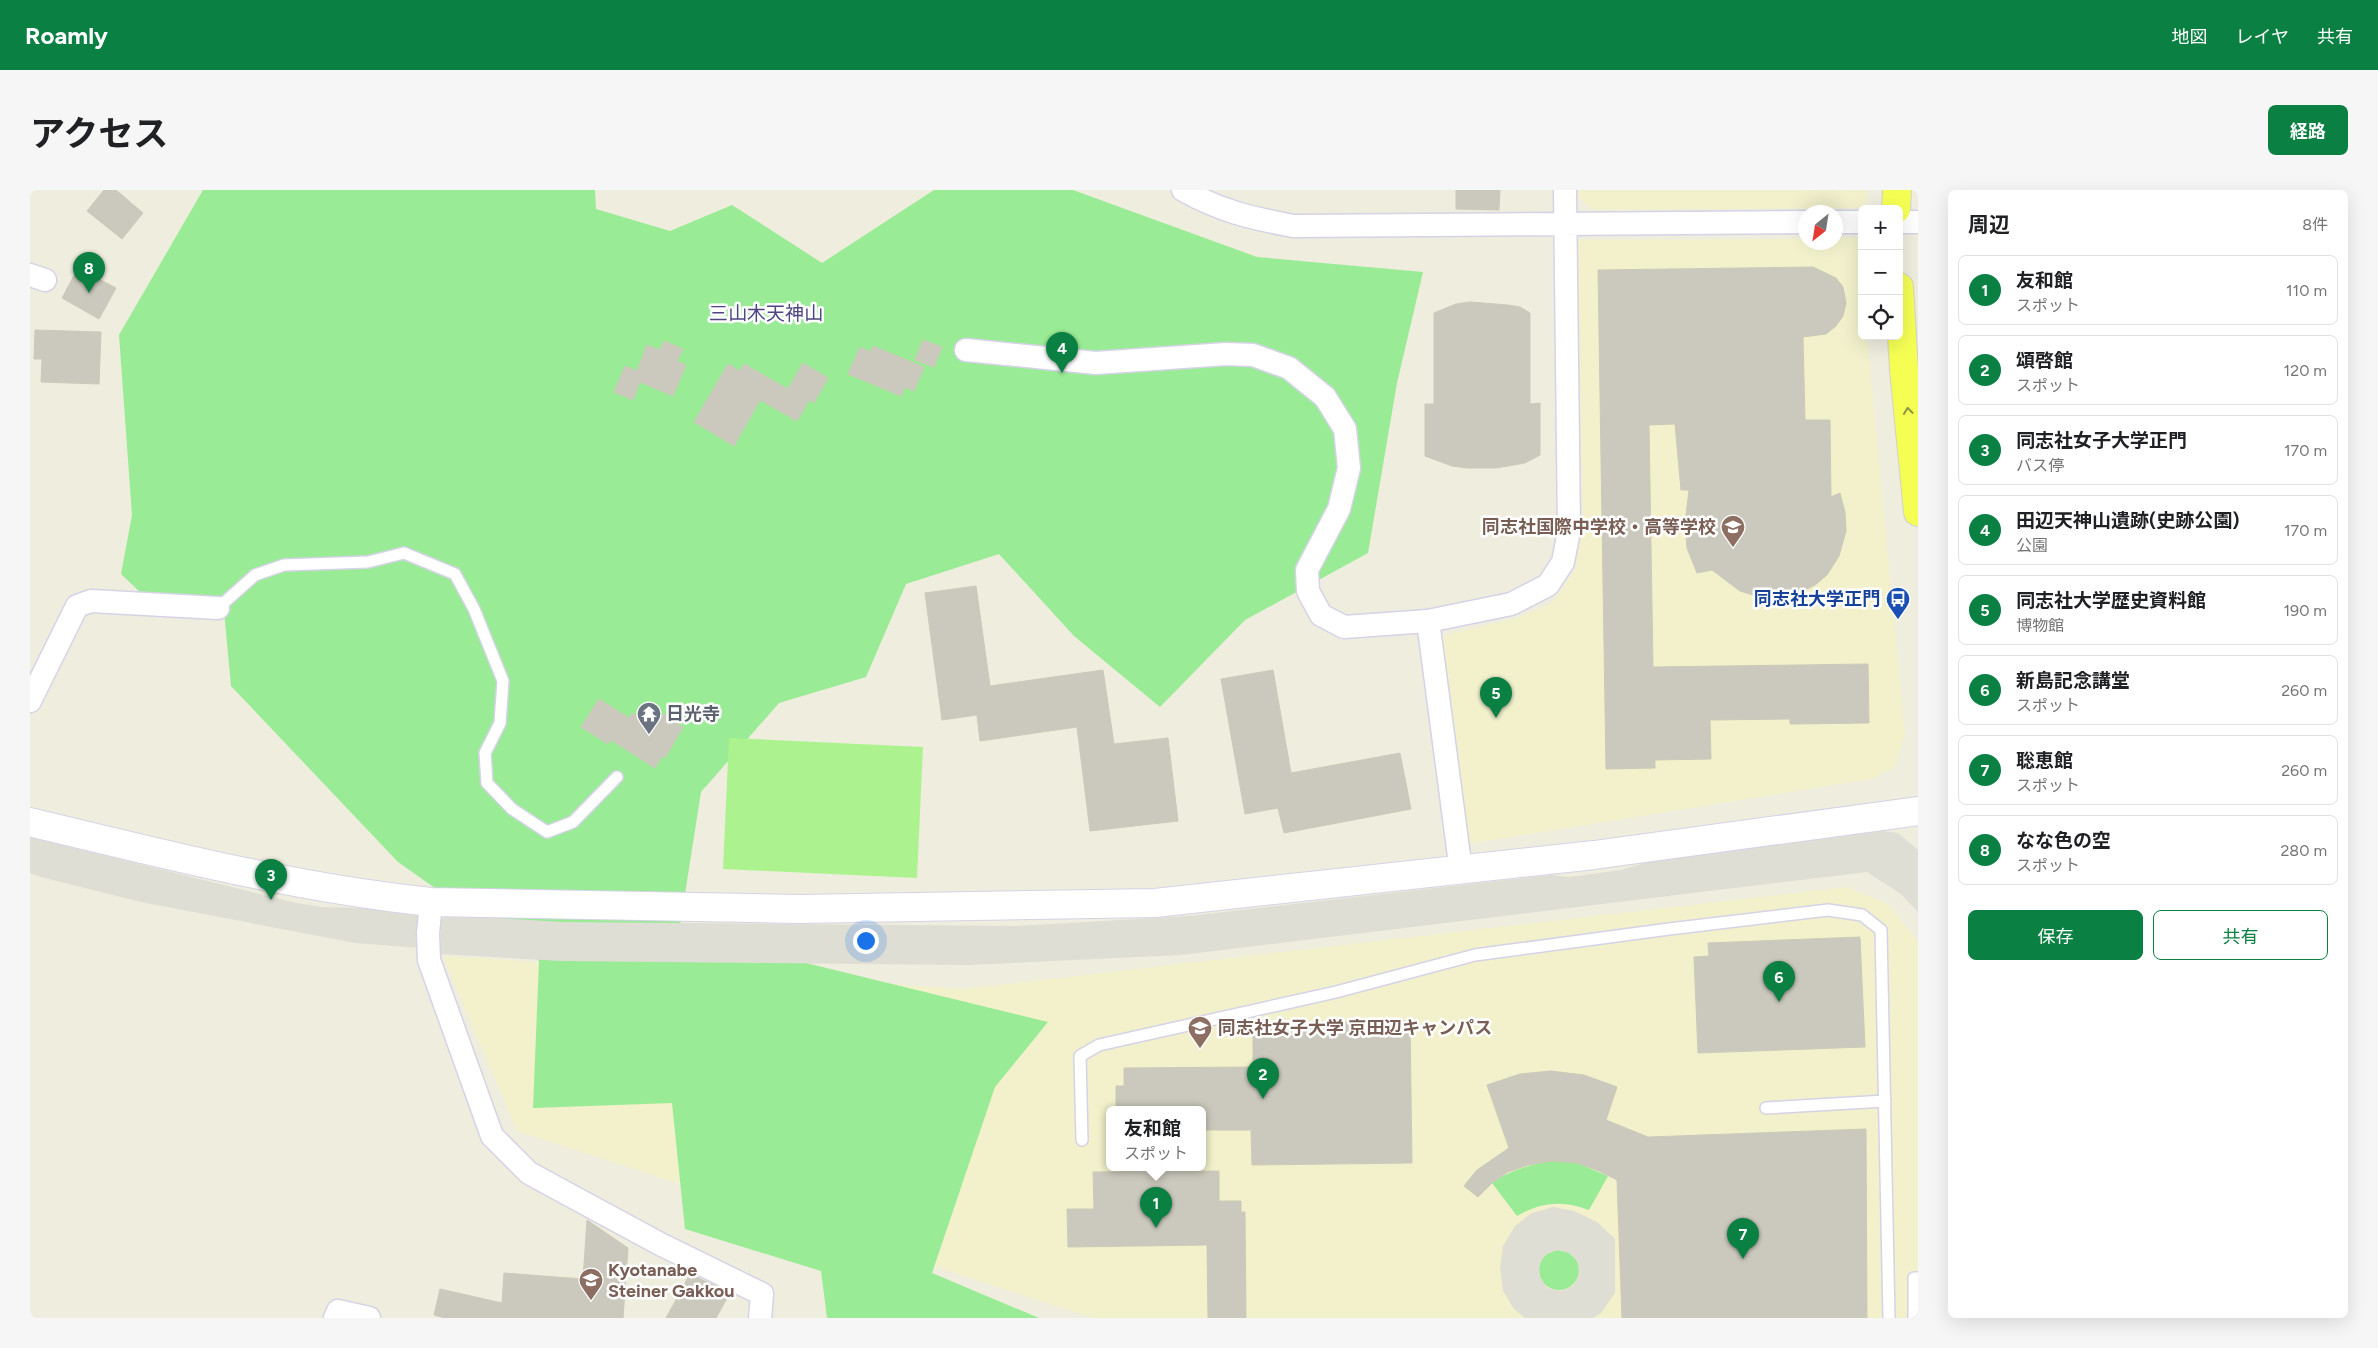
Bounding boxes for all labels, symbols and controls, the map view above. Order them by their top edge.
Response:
text: Roamly [25,21,108,50]
text: 地図 [2172,26,2208,48]
text: レイヤ [2236,26,2289,48]
text: 共有 [2317,26,2353,48]
button: 経路 [2268,105,2348,155]
text: アクセス [30,113,168,155]
north arrow [1798,205,1843,250]
map controls [1858,205,1903,340]
button: + [1858,205,1903,250]
text: 周辺 [1968,212,2010,237]
text: 8件 [2302,215,2328,234]
button: − [1858,250,1903,295]
pin: 8 [73,252,105,293]
text: 友和館 [2016,269,2073,292]
text: 1 [1982,281,1988,300]
text: 110 m [2286,281,2327,300]
button: locate [1858,295,1903,340]
text: スポット [2016,296,2080,315]
district label: 三山木天神山 [709,302,823,325]
pin: 4 [1046,332,1078,373]
text: 頌啓館 [2016,349,2073,372]
text: 2 [1980,361,1990,380]
text: 120 m [2284,361,2327,380]
text: スポット [2016,376,2080,395]
one-way arrow [1903,407,1914,415]
text: 同志社女子大学正門 [2016,429,2187,452]
text: 3 [1981,441,1989,460]
text: 170 m [2284,441,2327,460]
text: バス停 [2016,456,2064,475]
text: 田辺天神山遺跡(史跡公園) [2016,509,2240,532]
school or university icon: 同志社国際中学校・高等学校 [1720,514,1746,548]
place label: 同志社国際中学校・高等学校 [1482,516,1716,538]
text: 4 [1980,521,1990,540]
text: 170 m [2284,521,2327,540]
text: 公園 [2016,536,2048,555]
bus stop icon: 同志社大学正門 [1885,586,1911,620]
place label: 同志社大学正門 [1754,588,1880,610]
text: 同志社大学歴史資料館 [2016,589,2206,612]
text: 5 [1980,601,1990,620]
text: 190 m [2284,601,2327,620]
text: 博物館 [2016,616,2064,635]
text: 新島記念講堂 [2016,669,2130,692]
pin: 5 [1480,677,1512,718]
text: 6 [1980,681,1990,700]
text: 260 m [2281,681,2327,700]
text: スポット [2016,696,2080,715]
temple icon: 日光寺 [636,701,662,735]
place label: 日光寺 [666,703,720,725]
text: 聡恵館 [2016,749,2073,772]
text: 7 [1981,761,1989,780]
text: 260 m [2281,761,2327,780]
text: スポット [2016,776,2080,795]
text: なな色の空 [2016,829,2111,852]
text: 8 [1980,841,1990,860]
text: 280 m [2280,841,2327,860]
text: スポット [2016,856,2080,875]
pin: 3 [255,859,287,900]
button: 保存 [1968,910,2143,960]
button: 共有 [2153,910,2328,960]
your location [853,928,879,954]
pin: 6 [1763,961,1795,1002]
school or university icon: 同志社女子大学 京田辺キャンパス [1187,1015,1213,1049]
place label: 同志社女子大学 京田辺キャンパス [1218,1017,1492,1039]
pin: 2 [1247,1058,1279,1099]
popup [1106,1106,1206,1171]
text: 友和館 [1124,1117,1181,1140]
text: スポット [1124,1144,1188,1163]
pin: 1 [1140,1187,1172,1228]
pin: 7 [1727,1218,1759,1259]
place label: Kyotanabe Steiner Gakkou [608,1259,735,1302]
school or university icon: Kyotanabe Steiner Gakkou [578,1267,604,1301]

